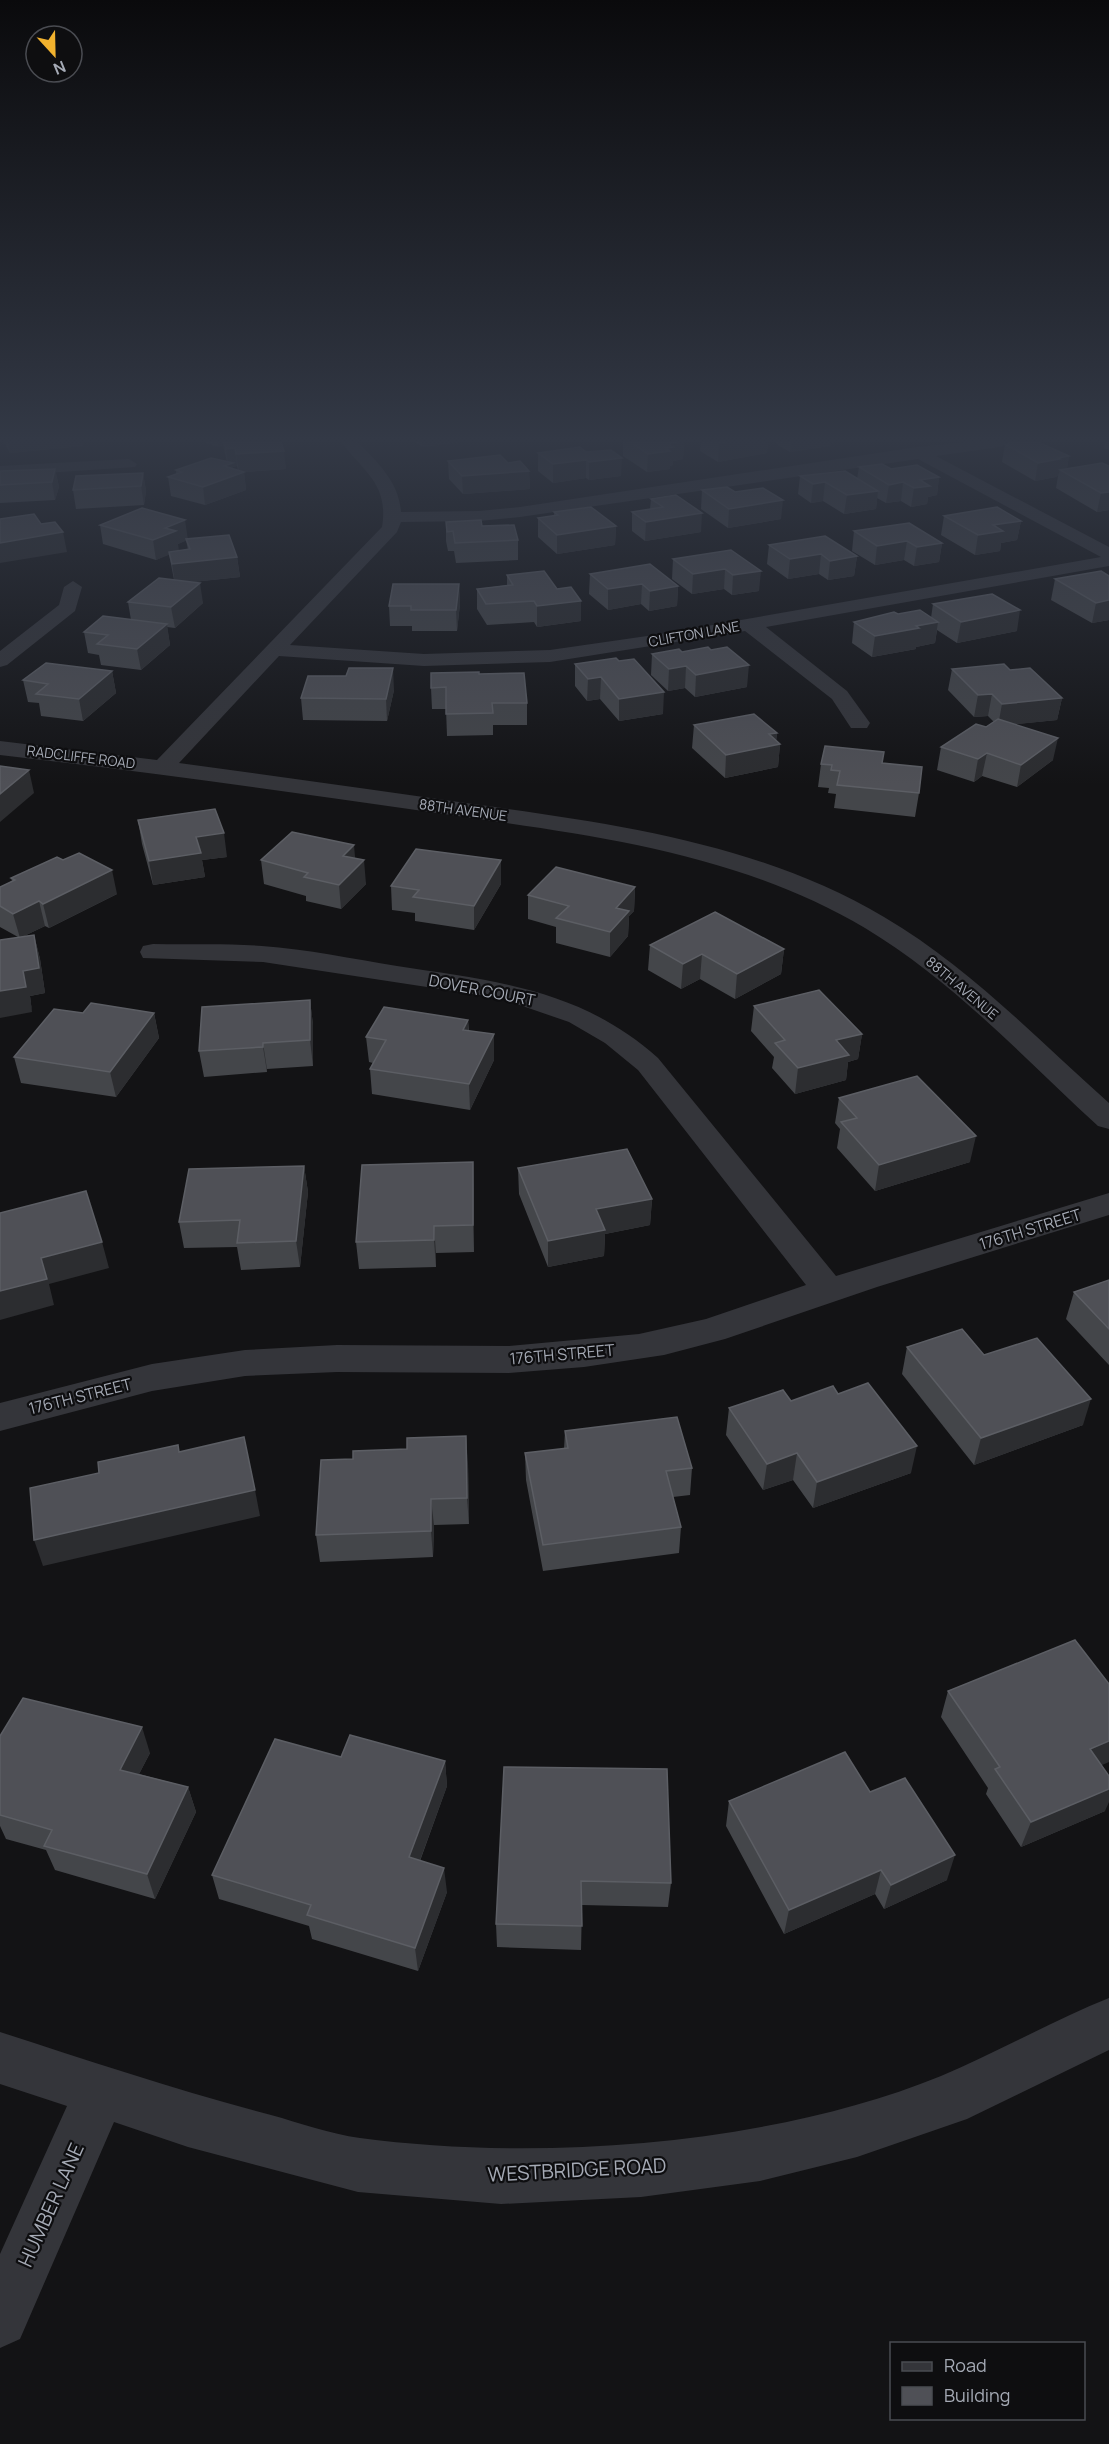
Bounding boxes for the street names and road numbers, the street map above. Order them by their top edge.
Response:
street label: CLIFTON LANE [647,616,741,651]
street label: RADCLIFFE ROAD [26,740,136,773]
street label: 88TH AVENUE [418,794,508,825]
street label: 88TH AVENUE [922,952,1002,1023]
street label: DOVER COURT [427,969,537,1011]
street label: 176TH STREET [976,1203,1084,1255]
street label: 176TH STREET [509,1338,616,1370]
street label: 176TH STREET [26,1372,134,1419]
street label: HUMBER LANE [11,2139,90,2271]
street label: WESTBRIDGE ROAD [487,2151,667,2188]

